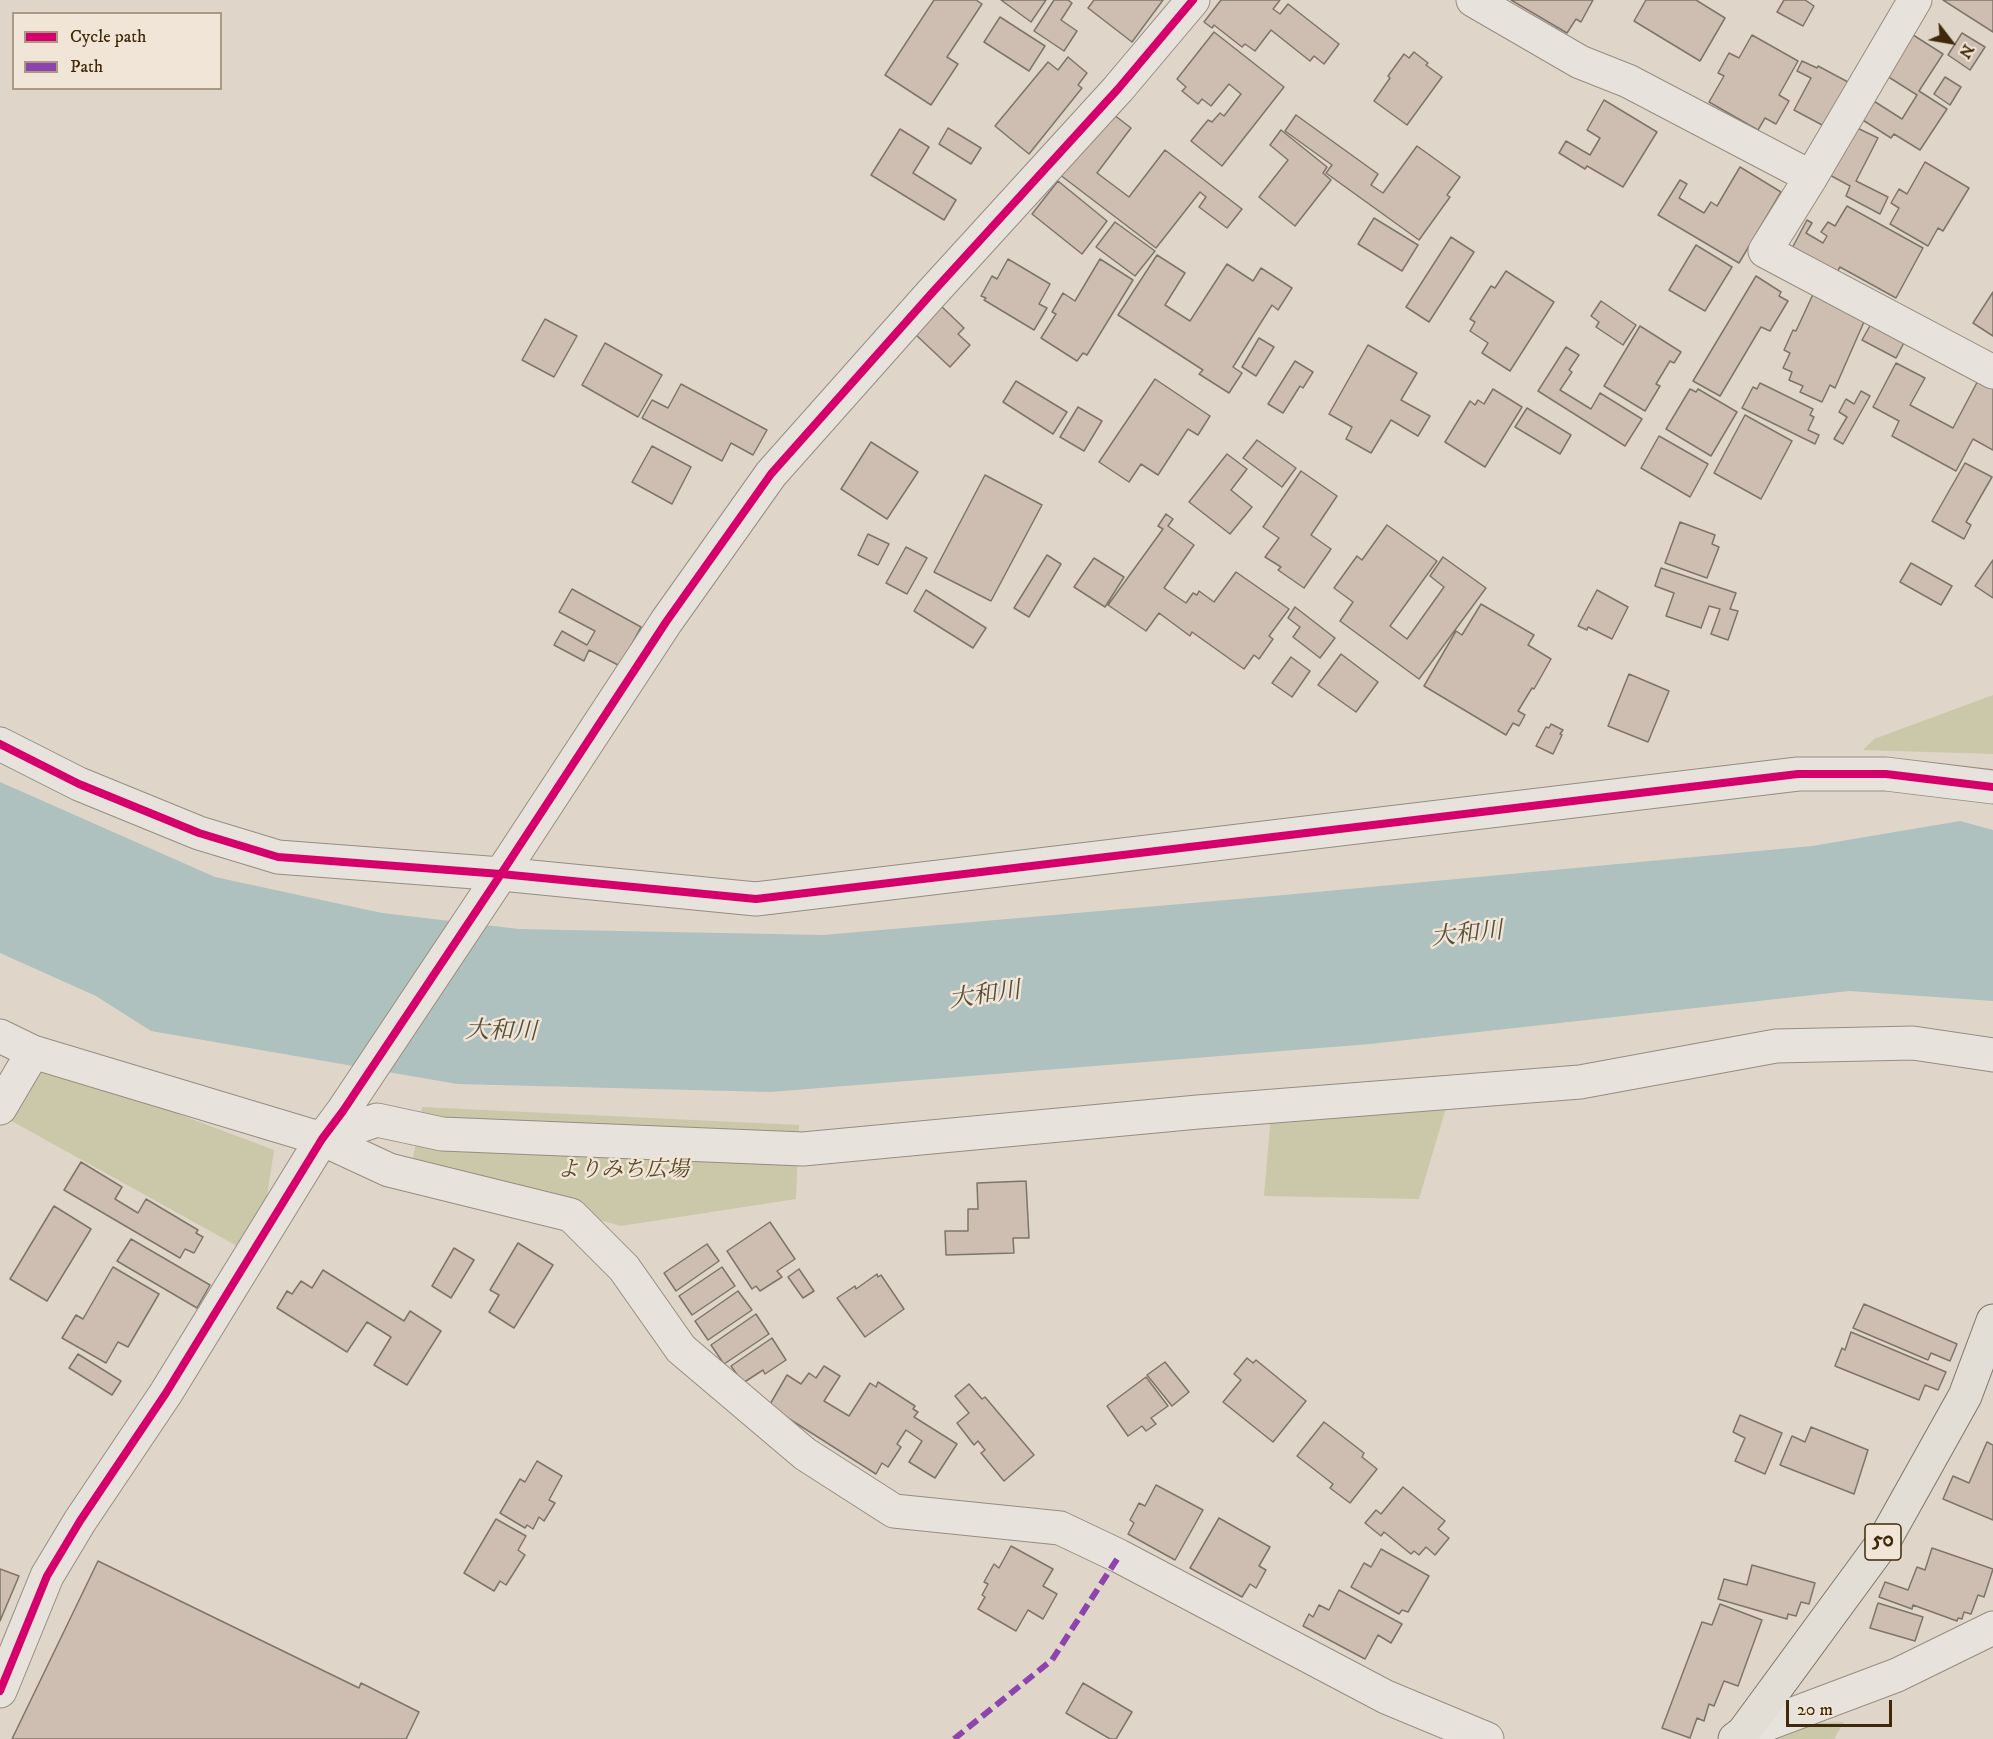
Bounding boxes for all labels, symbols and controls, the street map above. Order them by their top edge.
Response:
legend [12,12,222,90]
north arrow [1921,12,1981,72]
text: Cycle path [70,26,147,48]
text: N [1954,40,1978,62]
text: Path [70,56,103,78]
water label: 大和川 [1430,918,1504,954]
water label: 大和川 [947,978,1023,1016]
water label: 大和川 [465,1018,537,1048]
park label: よりみち広場 [557,1158,689,1184]
road number: 50 [1865,1524,1901,1560]
scale bar [1789,1688,1896,1726]
text: 20 m [1797,1699,1833,1721]

